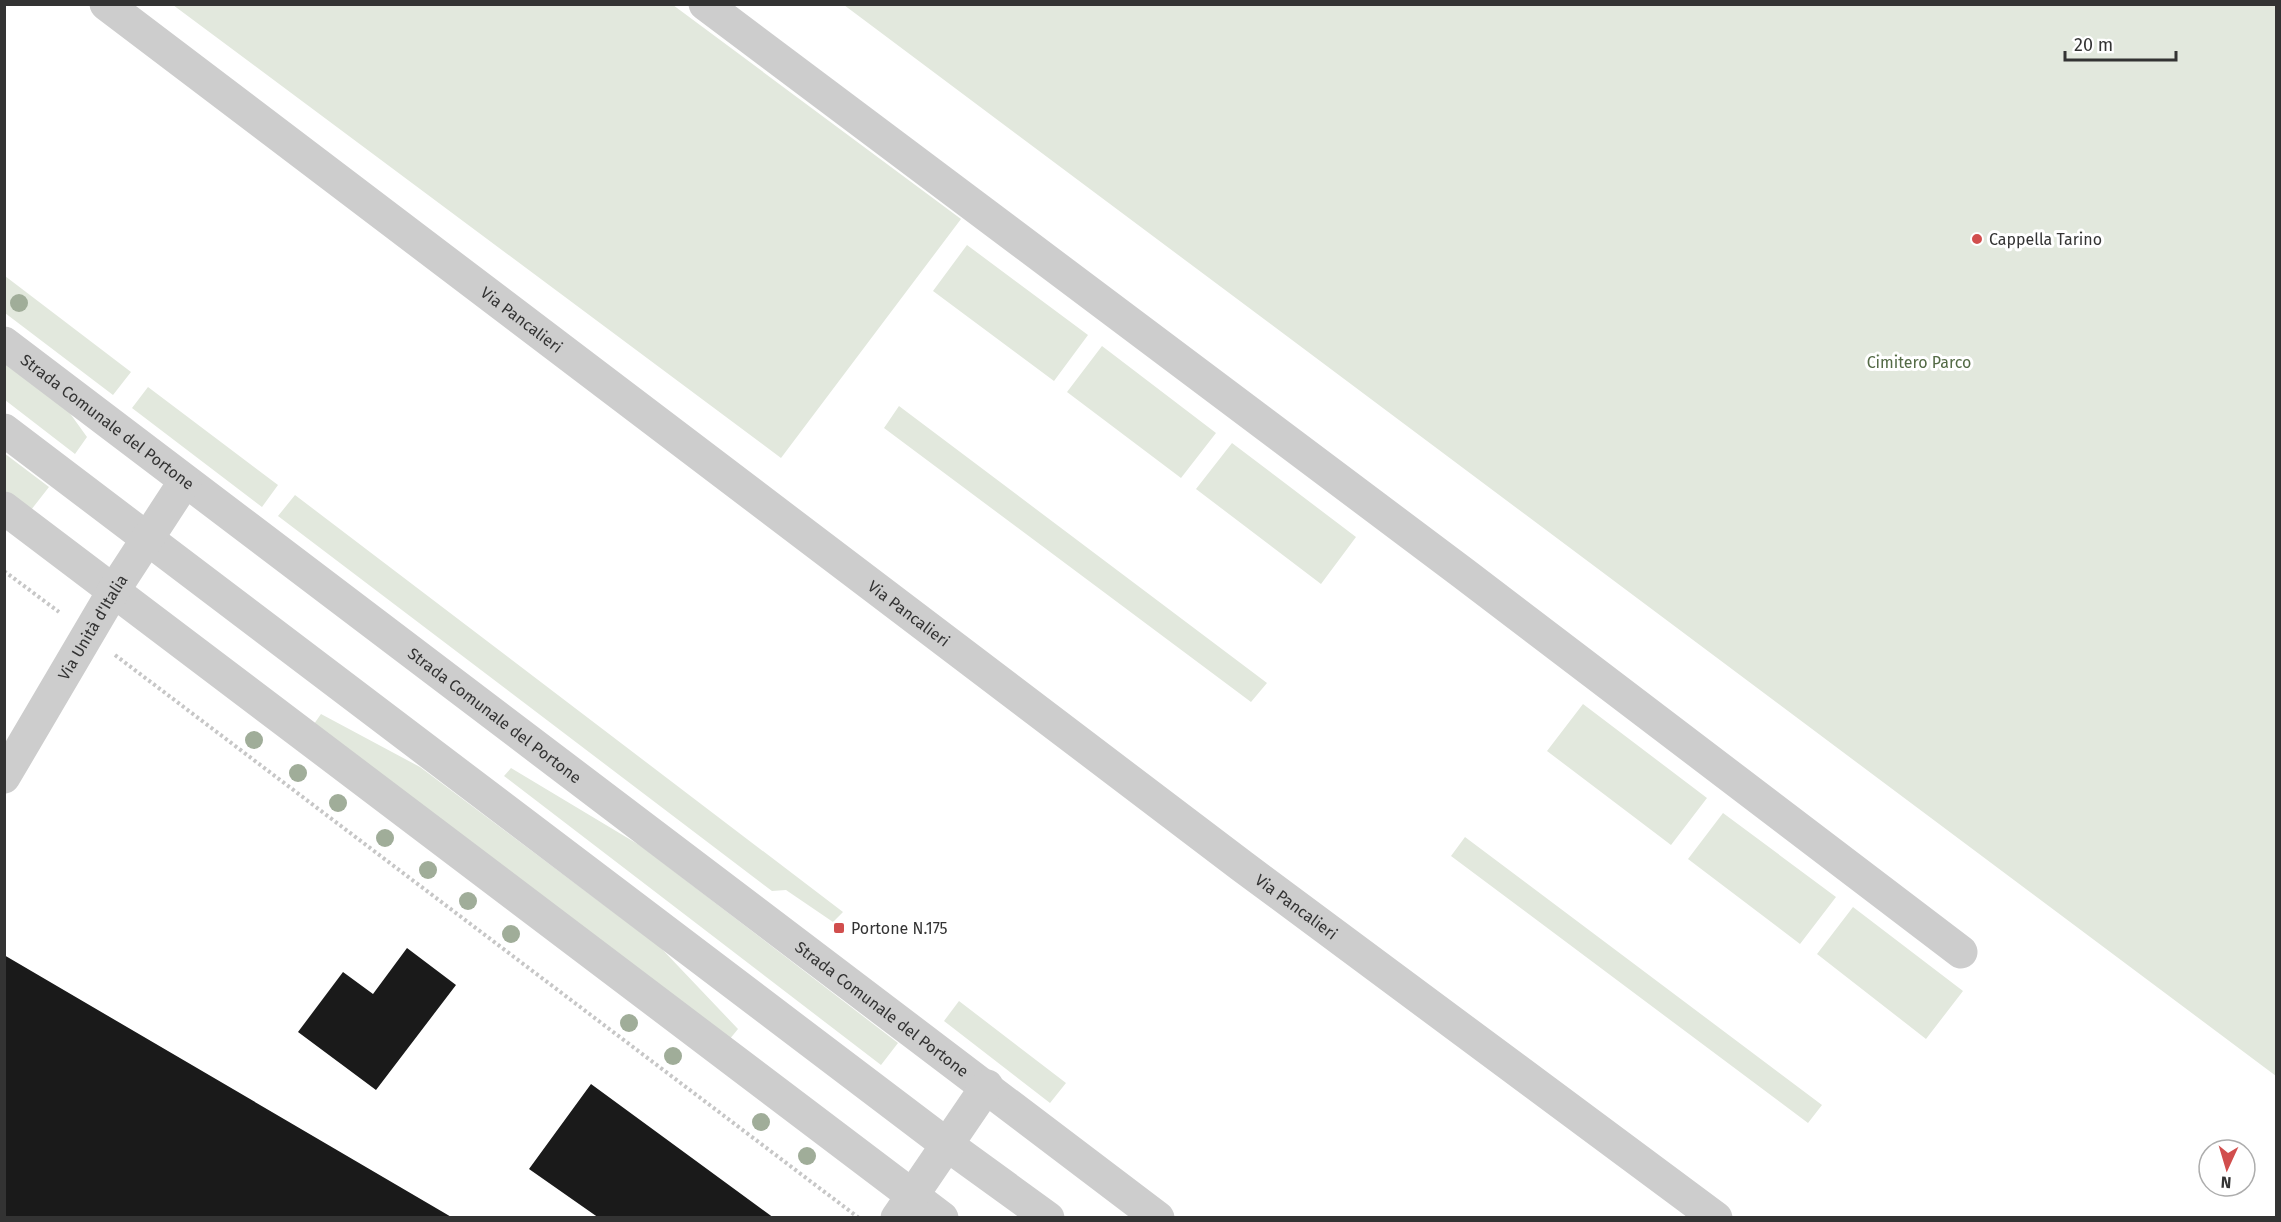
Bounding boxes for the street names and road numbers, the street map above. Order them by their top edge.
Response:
street label: Via Pancalieri [477,283,566,357]
street label: Strada Comunale del Portone [17,350,198,494]
street label: Via Unità d'Italia [54,571,132,684]
street label: Via Pancalieri [864,577,953,651]
street label: Strada Comunale del Portone [404,644,585,787]
street label: Via Pancalieri [1251,870,1341,944]
street label: Strada Comunale del Portone [791,937,972,1081]

